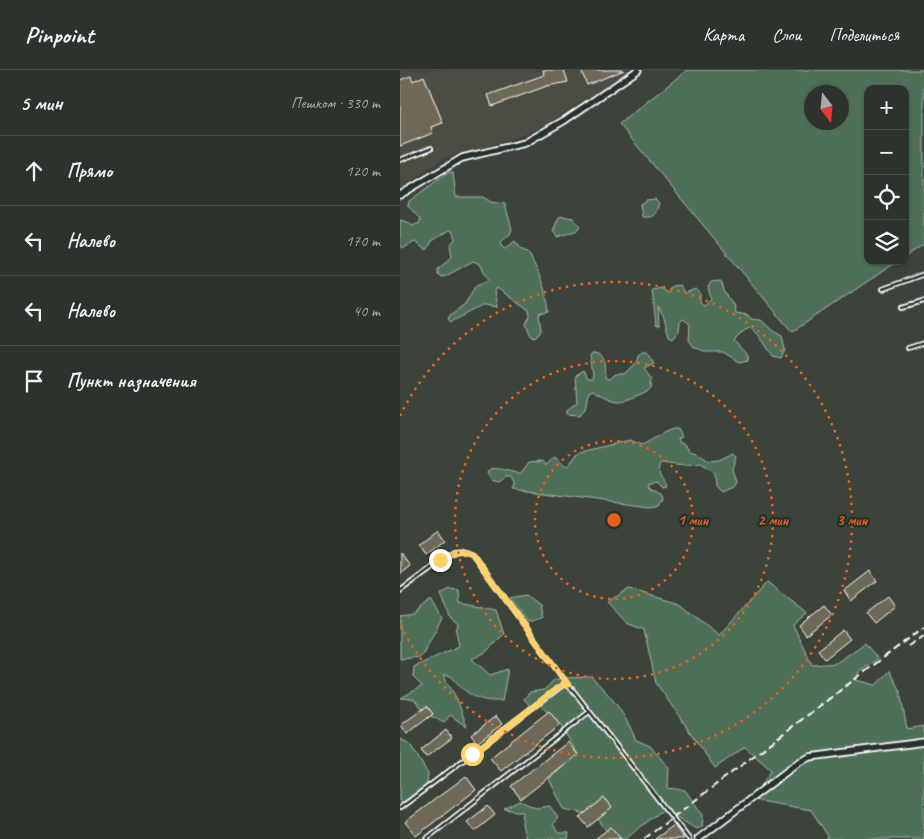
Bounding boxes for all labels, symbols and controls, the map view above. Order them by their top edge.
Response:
text: Pinpoint [25,20,94,50]
text: Карта [703,24,744,46]
text: Слои [772,24,801,46]
text: Поделиться [829,24,899,46]
north arrow [804,85,849,130]
map controls [864,85,909,265]
button: + [864,85,909,130]
text: 5 мин [20,90,62,116]
text: Пешком · 330 m [291,93,380,113]
button: − [864,130,909,175]
icon: ahead [20,157,48,185]
text: Прямо [67,159,112,183]
text: 120 m [346,161,380,181]
button: locate [864,175,909,220]
button: layers [864,220,909,265]
icon: left [20,227,48,255]
text: Налево [67,229,115,253]
text: 170 m [346,231,380,251]
icon: left [20,297,48,325]
text: Налево [67,299,115,323]
text: 40 m [353,301,380,321]
icon: arrive [20,367,48,395]
text: Пункт назначения [67,369,196,393]
centre of rings [605,511,623,529]
text: 1 мин [678,511,710,530]
text: 2 мин [758,511,790,530]
text: 3 мин [837,511,869,530]
route end [429,549,452,572]
route start [461,743,484,766]

